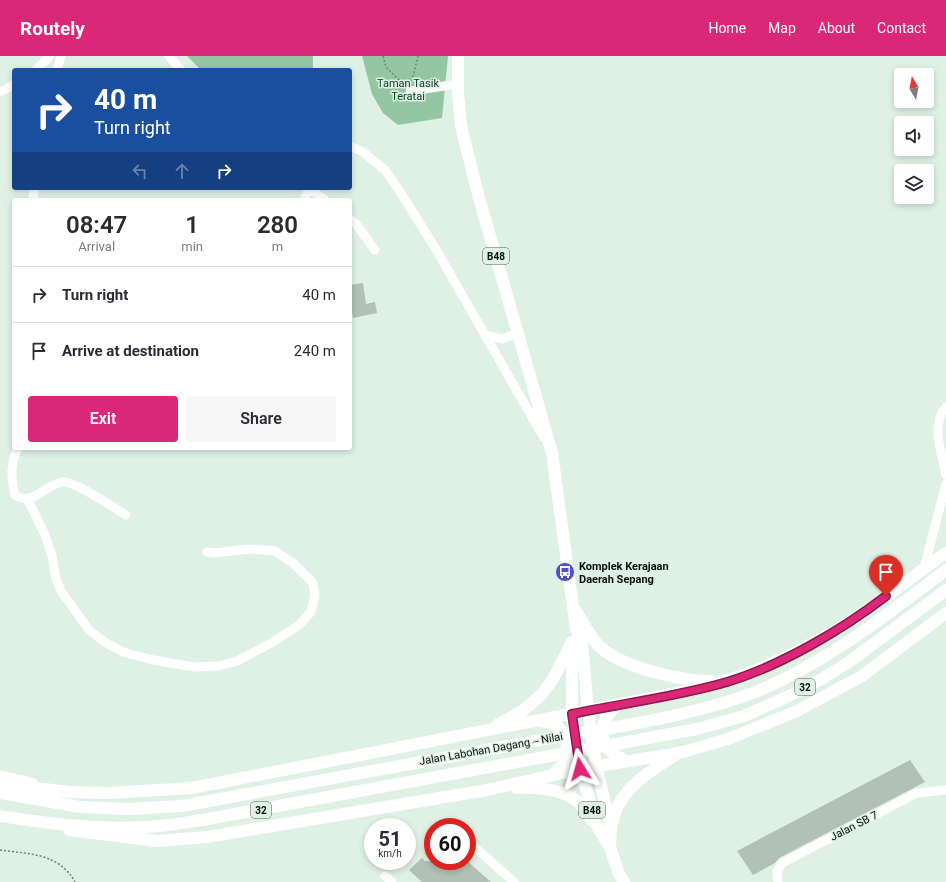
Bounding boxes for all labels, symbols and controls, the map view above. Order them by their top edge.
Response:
text: Routely [20,17,85,40]
text: Home [708,20,746,36]
text: Map [768,20,796,36]
text: About [818,20,855,36]
text: Contact [877,20,926,36]
north arrow [894,68,934,108]
map controls [894,68,934,204]
park label: Taman Tasik Teratai [377,77,439,103]
text: 40 m [94,83,157,116]
icon: right [28,84,80,136]
button: sound [894,116,934,156]
text: Turn right [94,117,171,138]
icon: left [129,160,151,182]
icon: ahead [171,160,193,182]
icon: right [213,160,235,182]
button: layers [894,164,934,204]
text: 08:47 [66,211,127,239]
text: 1 [185,211,199,239]
text: 280 [257,211,298,239]
text: Arrival [78,239,115,254]
text: min [181,239,203,254]
text: m [272,239,283,254]
road number: B48 [483,248,509,264]
icon: right [28,284,50,306]
text: Turn right [62,286,128,304]
text: 40 m [302,286,336,304]
icon: arrive [28,340,50,362]
text: Arrive at destination [62,342,199,360]
text: 240 m [294,342,336,360]
button: Exit [28,396,178,442]
button: Share [186,396,336,442]
pin [869,555,903,596]
place label: Komplek Kerajaan Daerah Sepang [579,560,669,586]
bus stop icon: Komplek Kerajaan Daerah Sepang [554,561,576,583]
icon: arrive [875,561,897,583]
road number: 32 [795,679,815,695]
street label: Jalan Labohan Dagang ‒ Nilai [418,730,564,768]
position arrow [559,748,601,790]
road number: 32 [251,802,271,818]
road number: B48 [579,802,605,818]
street label: Jalan SB 7 [828,808,880,844]
speed limit sign: 60 [424,818,476,870]
text: 51 [379,827,401,851]
text: km/h [378,848,402,859]

